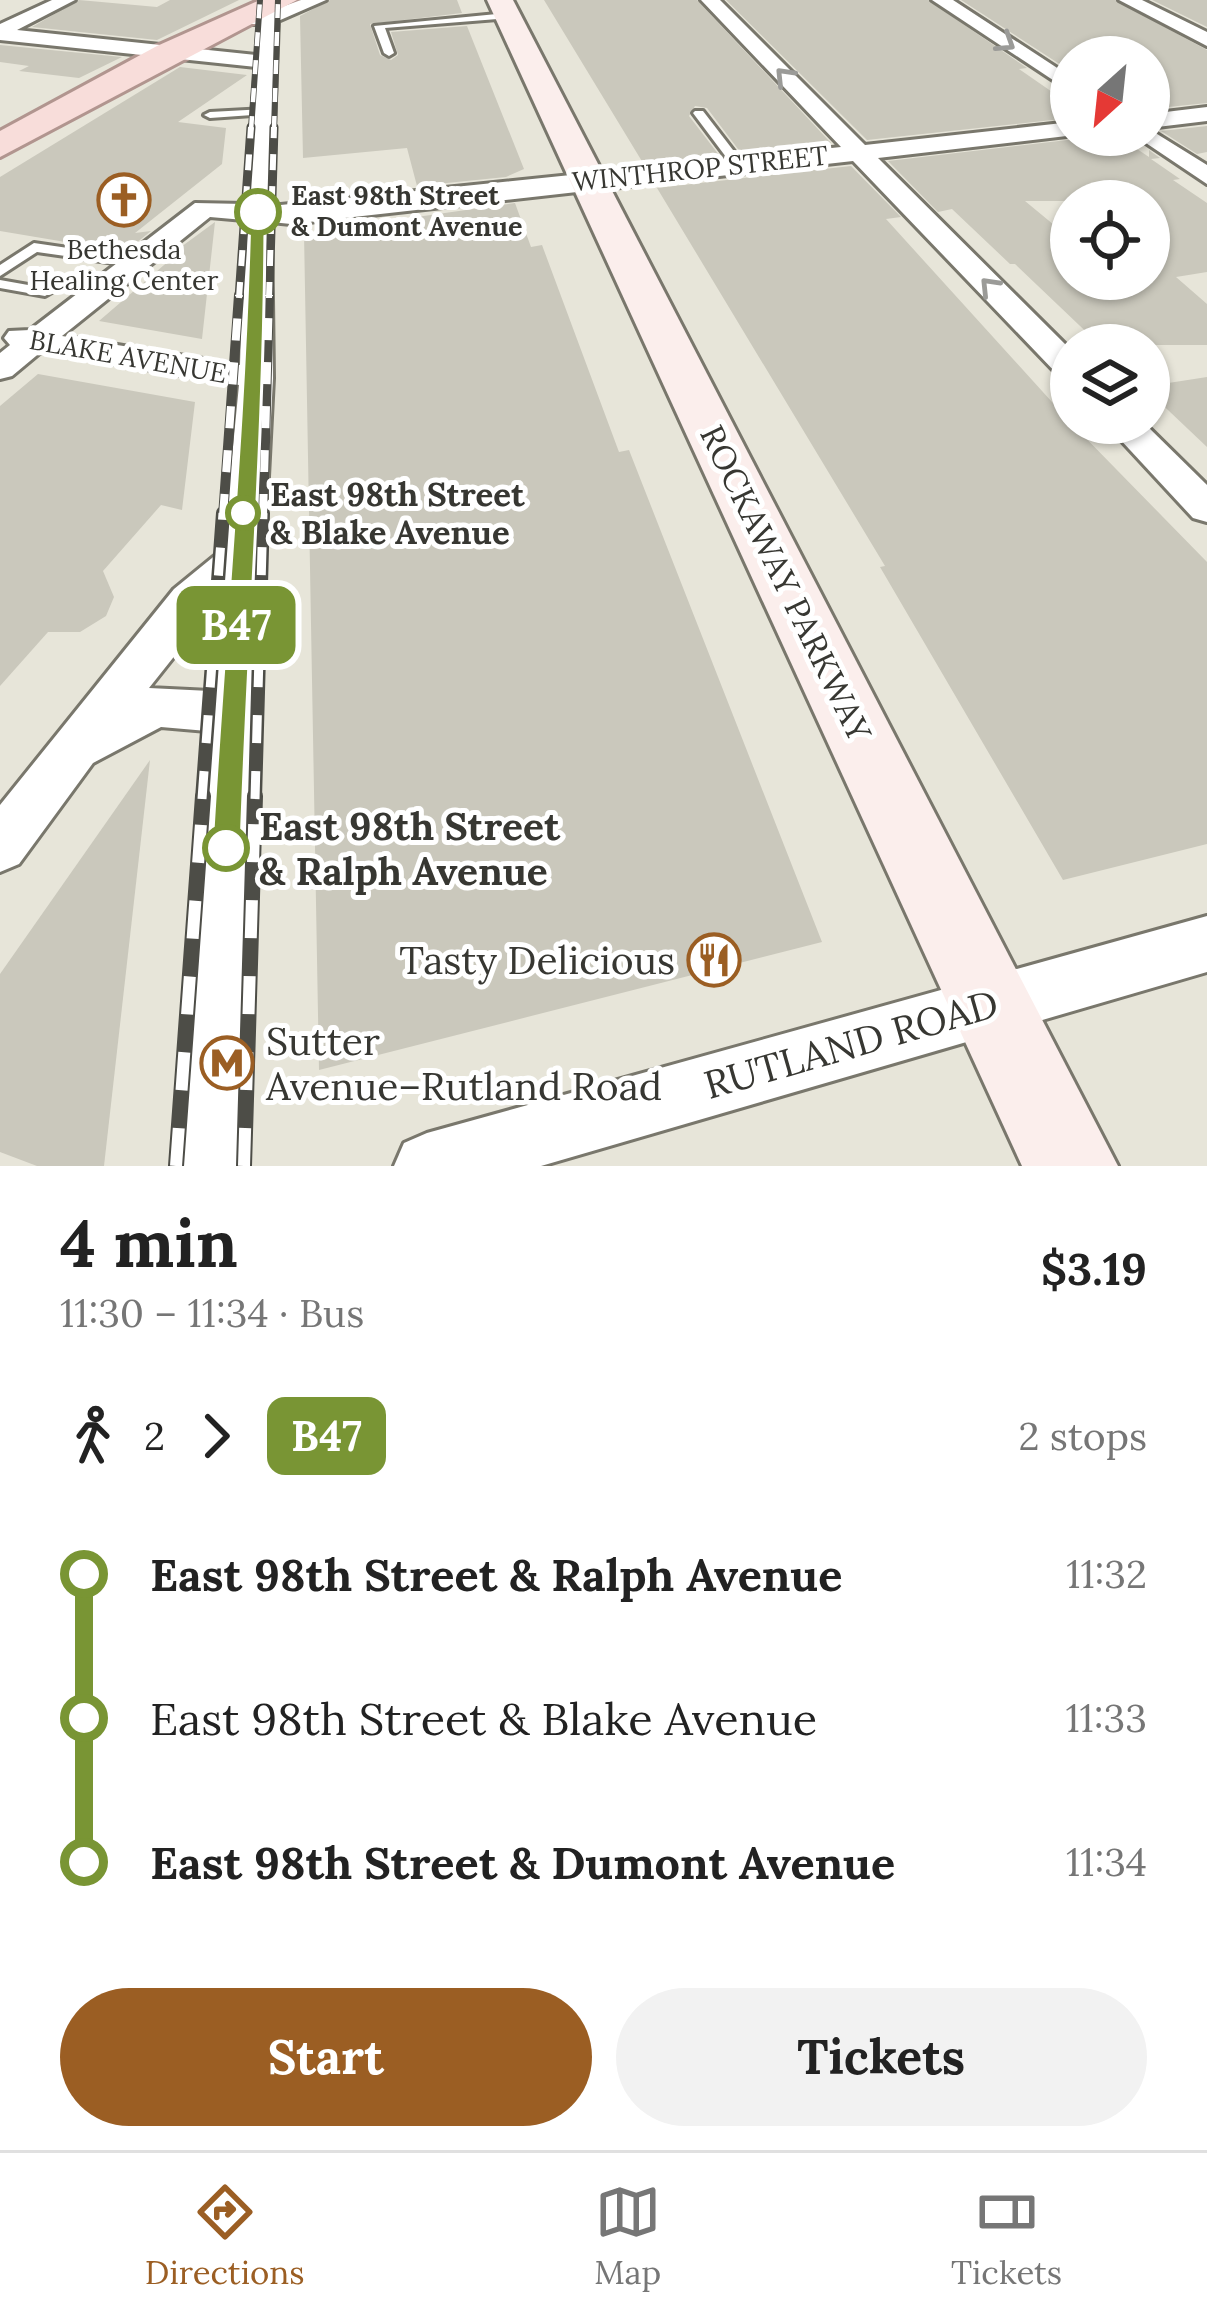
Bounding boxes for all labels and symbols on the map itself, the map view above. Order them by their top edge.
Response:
one-way arrow [992,29,1014,51]
north arrow [1050,36,1170,156]
one-way arrow [777,68,799,90]
street label: WINTHROP STREET [570,138,829,198]
church icon: Bethesda Healing Center [96,172,152,228]
place label: East 98th Street & Dumont Avenue [291,178,523,243]
marker: East 98th Street & Dumont Avenue [236,190,280,234]
place label: Bethesda Healing Center [30,232,219,297]
one-way arrow [981,278,1003,300]
street label: BLAKE AVENUE [27,322,230,390]
street label: ROCKAWAY PARKWAY [691,418,881,749]
place label: East 98th Street & Blake Avenue [270,473,526,553]
marker: East 98th Street & Blake Avenue [227,497,259,529]
line badge: B47 [167,586,305,664]
place label: East 98th Street & Ralph Avenue [259,801,561,896]
marker: East 98th Street & Ralph Avenue [204,826,248,870]
restaurant icon: Tasty Delicious [686,932,742,988]
place label: Tasty Delicious [399,935,675,985]
street label: RUTLAND ROAD [698,978,1004,1110]
place label: Sutter Avenue–Rutland Road [265,1016,662,1111]
metro station icon: Sutter Avenue–Rutland Road [199,1035,255,1091]

